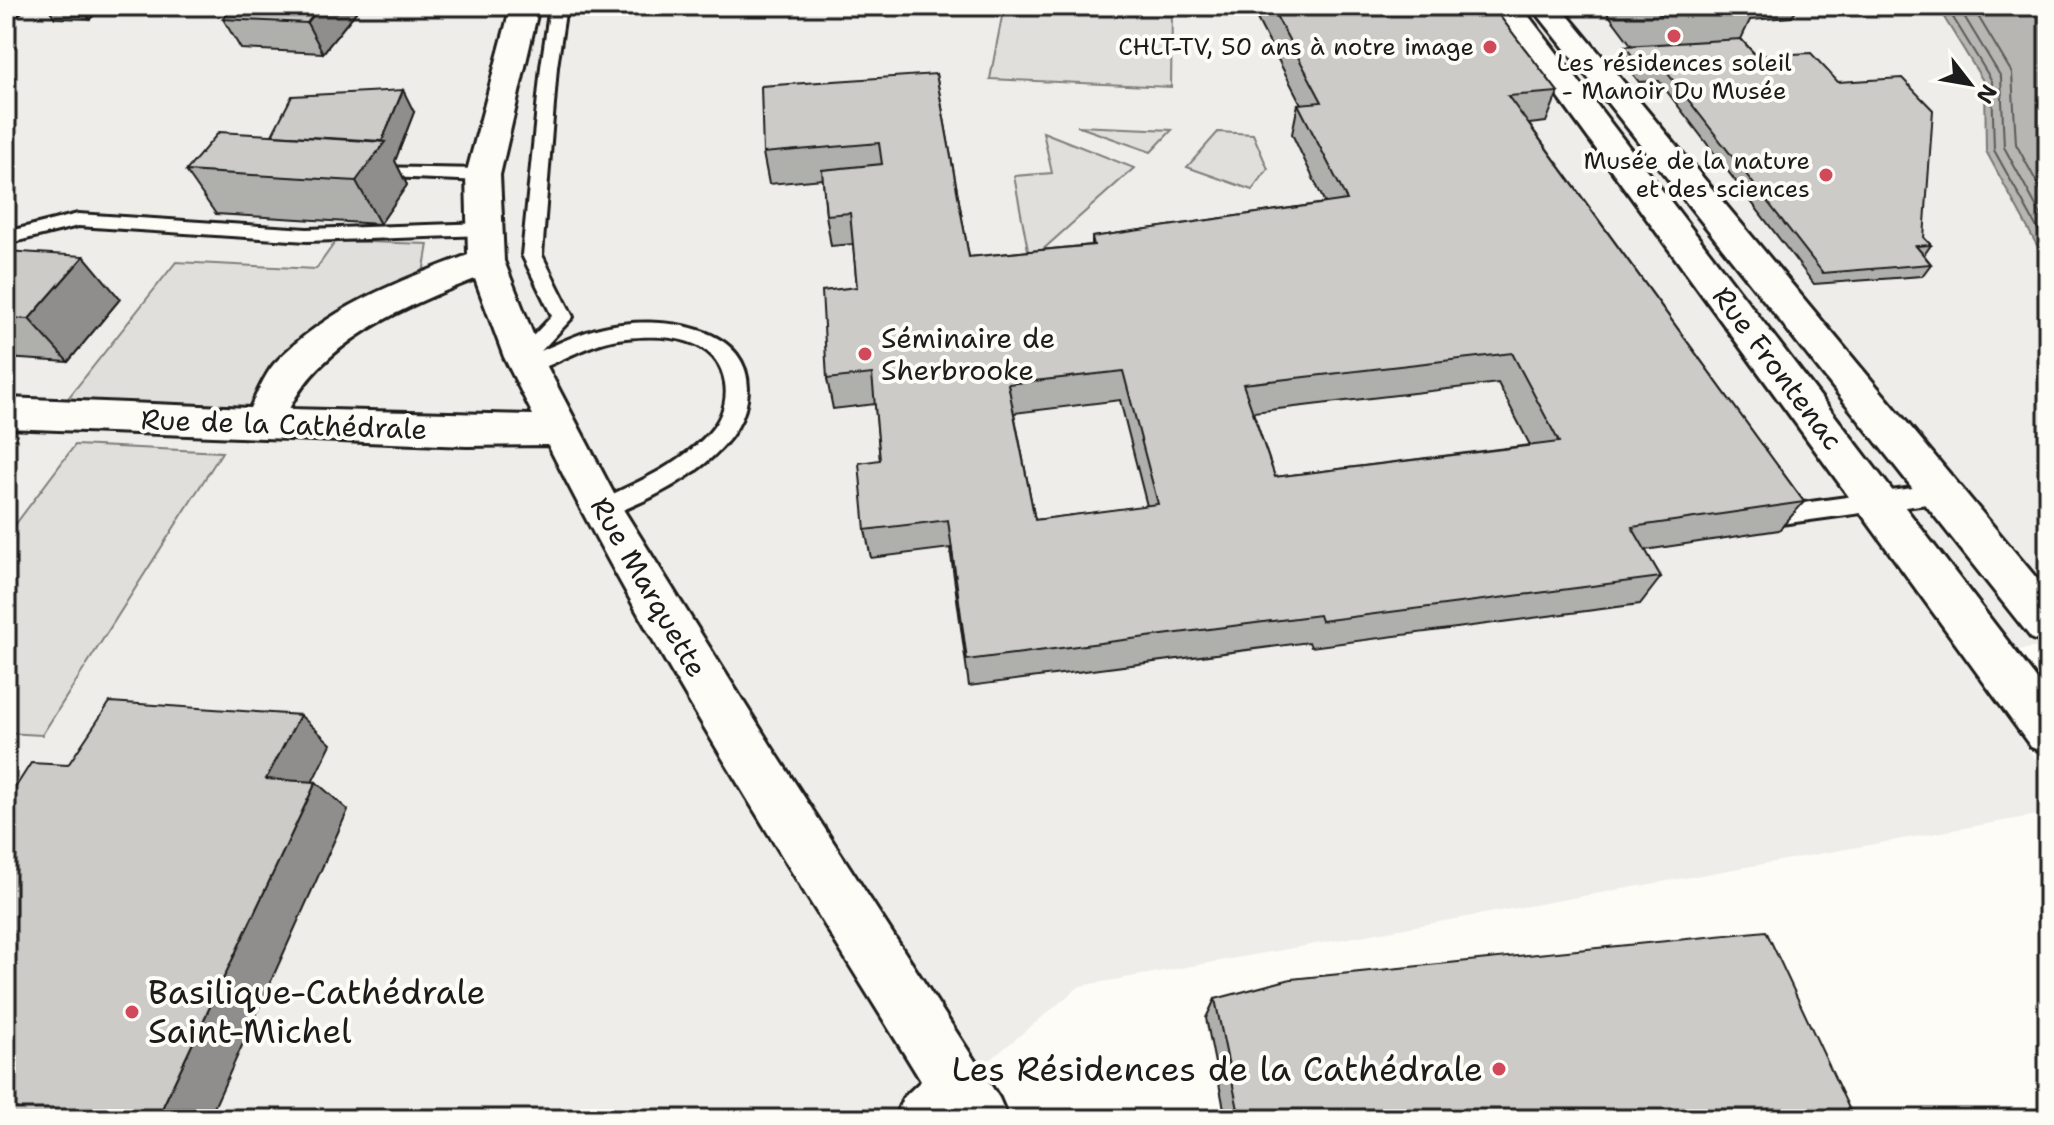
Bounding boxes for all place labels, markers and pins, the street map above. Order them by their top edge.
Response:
marker: Les résidences soleil - Manoir Du Musée [1665,27,1683,45]
place label: CHLT-TV, 50 ans à notre image [1118,31,1474,63]
marker: CHLT-TV, 50 ans à notre image [1481,38,1499,56]
place label: Les résidences soleil - Manoir Du Musée [1556,47,1792,107]
place label: Musée de la nature et des sciences [1583,145,1810,205]
marker: Musée de la nature et des sciences [1817,166,1835,184]
place label: Séminaire de Sherbrooke [881,319,1055,389]
marker: Séminaire de Sherbrooke [856,345,874,363]
place label: Basilique-Cathédrale Saint-Michel [148,969,486,1054]
marker: Basilique-Cathédrale Saint-Michel [123,1003,141,1021]
place label: Les Résidences de la Cathédrale [951,1046,1483,1092]
marker: Les Résidences de la Cathédrale [1490,1060,1508,1078]

